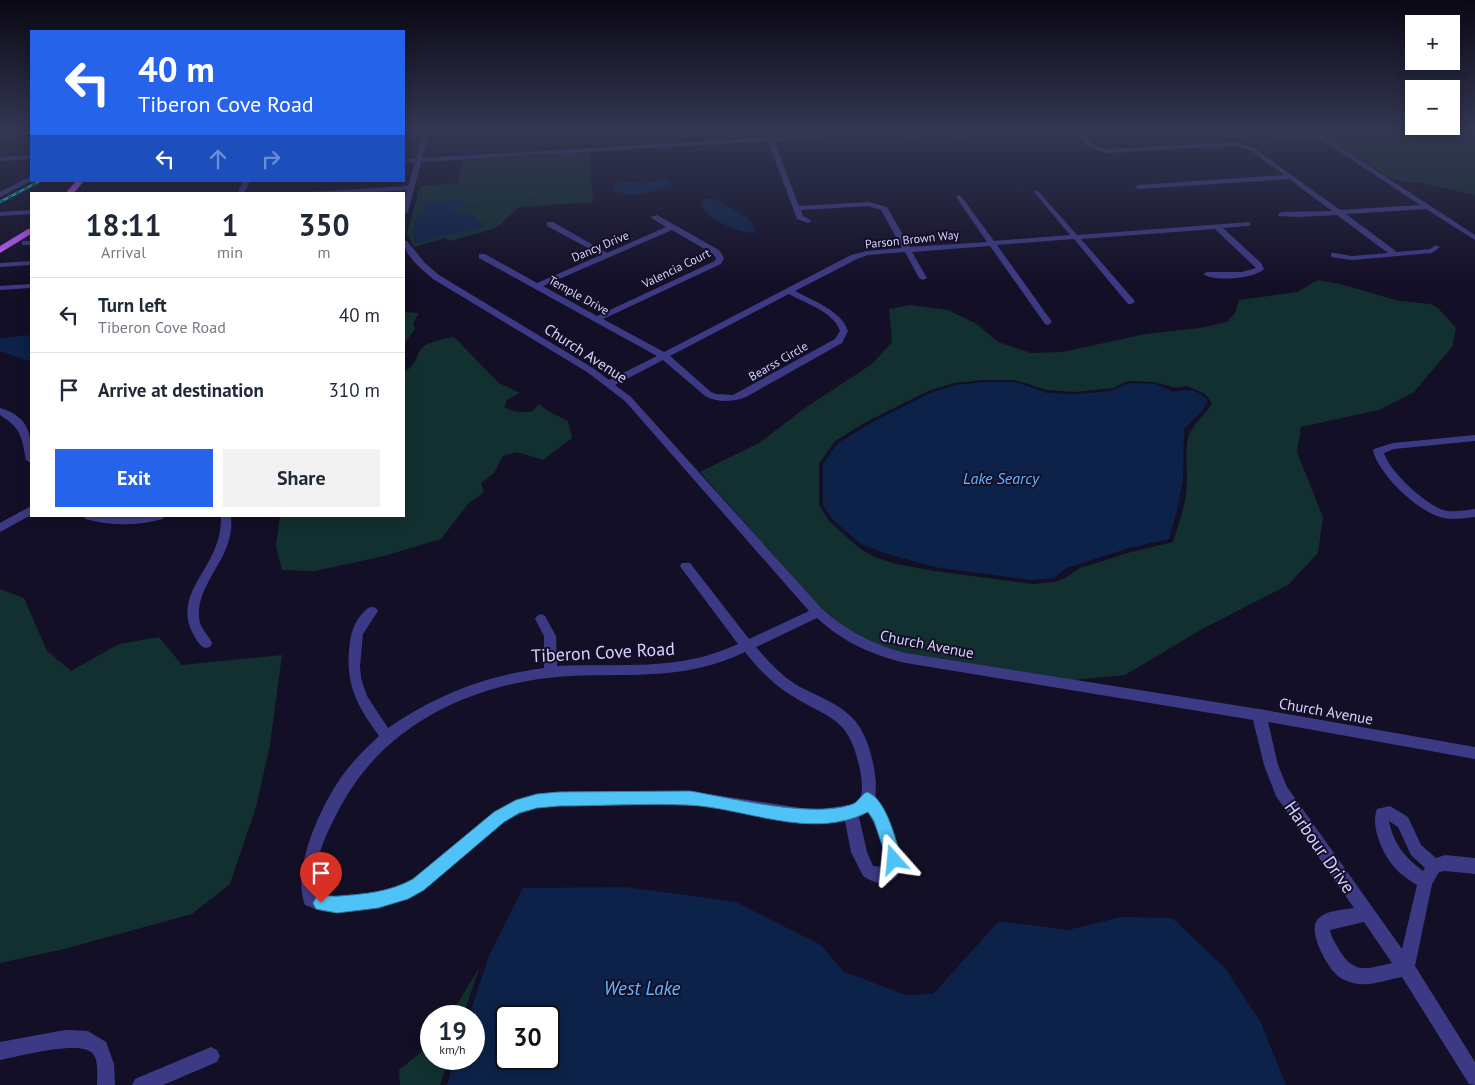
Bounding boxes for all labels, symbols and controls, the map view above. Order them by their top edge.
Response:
map controls [1405,15,1460,135]
button: + [1405,15,1460,70]
text: 40 m [138,46,215,92]
icon: left [55,50,120,115]
button: − [1405,80,1460,135]
text: Tiberon Cove Road [138,90,314,118]
icon: left [151,145,179,173]
icon: ahead [204,145,232,173]
icon: right [257,145,285,173]
text: 18:11 [85,205,162,244]
text: 1 [222,205,239,244]
text: 350 [298,205,350,244]
street label: Dancy Drive [569,227,631,265]
street label: Parson Brown Way [864,227,960,251]
text: Arrival [101,242,146,262]
text: min [217,242,243,262]
text: m [318,242,331,262]
street label: Valencia Court [639,245,713,291]
street label: Temple Drive [546,272,612,318]
text: Turn left [98,293,167,317]
icon: left [55,301,83,329]
text: 40 m [339,303,380,327]
text: Tiberon Cove Road [98,317,226,337]
street label: Church Avenue [541,319,631,387]
street label: Bearss Circle [746,338,810,384]
icon: arrive [55,376,83,404]
text: Arrive at destination [98,378,264,402]
text: 310 m [328,378,380,402]
button: Exit [55,449,213,507]
button: Share [223,449,380,507]
water label: Lake Searcy [963,468,1040,488]
street label: Church Avenue [878,626,976,662]
street label: Tiberon Cove Road [531,637,675,667]
street label: Church Avenue [1277,693,1375,729]
street label: Harbour Drive [1280,796,1360,898]
position arrow [867,833,919,885]
pin [300,852,342,903]
icon: arrive [307,859,335,887]
water label: West Lake [604,976,681,1000]
speed limit sign: 30 [495,1005,560,1070]
text: 19 [438,1015,467,1047]
text: km/h [439,1042,466,1057]

